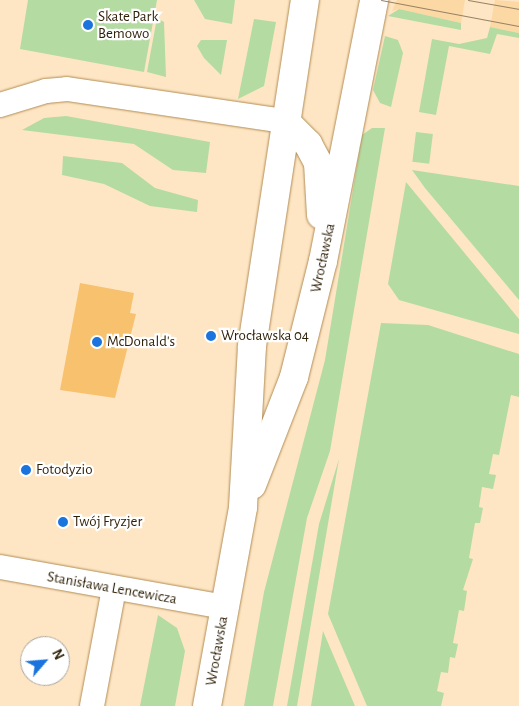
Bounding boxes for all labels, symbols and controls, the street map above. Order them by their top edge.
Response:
place label: Skate Park Bemowo [98,7,158,42]
marker: Skate Park Bemowo [82,19,94,31]
street label: Wrocławska [307,222,339,294]
place label: Wrocławska 04 [221,327,309,345]
marker: Wrocławska 04 [205,330,217,342]
place label: McDonald's [107,333,175,351]
marker: McDonald's [91,336,103,348]
place label: Fotodyzio [36,461,93,479]
marker: Fotodyzio [20,464,32,476]
place label: Twój Fryzjer [73,513,142,531]
marker: Twój Fryzjer [57,516,69,528]
street label: Stanisława Lencewicza [46,568,178,608]
street label: Wrocławska [202,615,232,687]
north arrow [20,636,70,686]
text: N [49,647,66,662]

